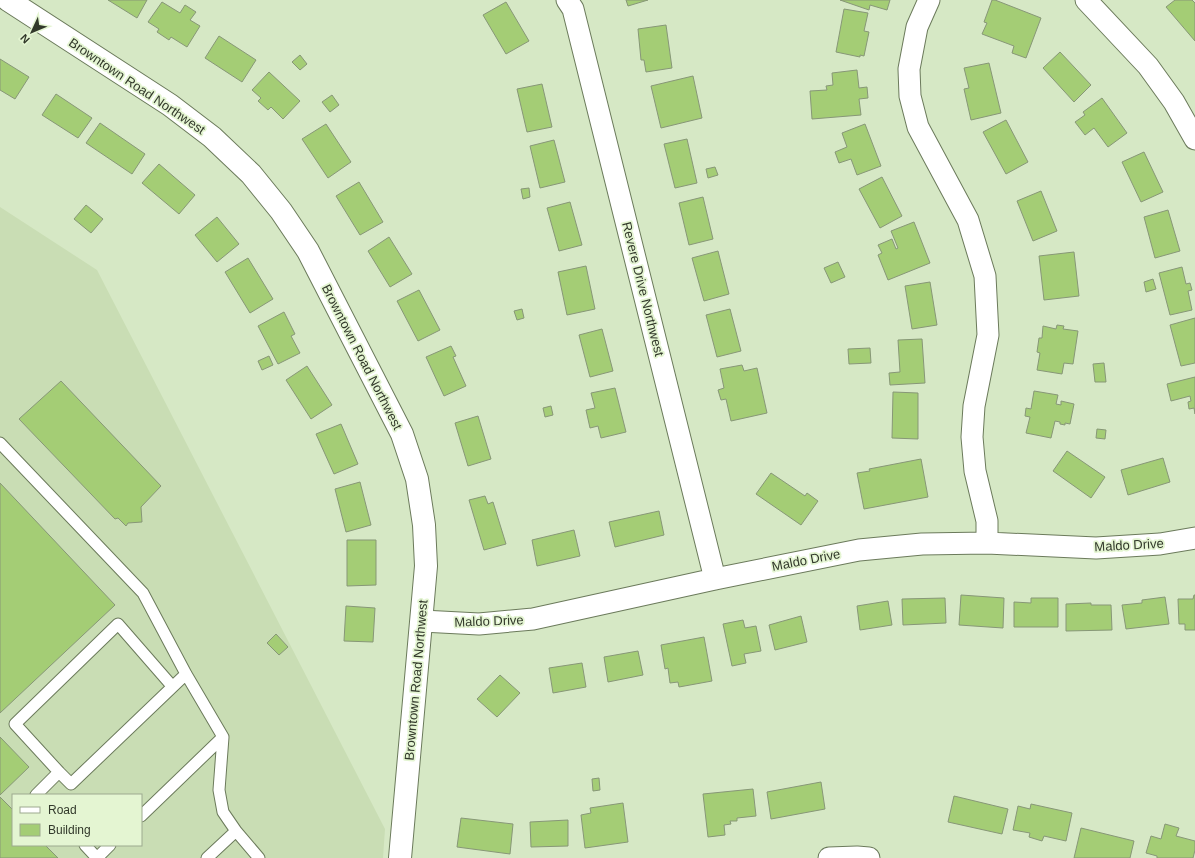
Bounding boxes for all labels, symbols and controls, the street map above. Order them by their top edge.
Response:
north arrow [12,12,52,52]
text: N [18,32,32,46]
street label: Browntown Road Northwest [66,35,208,137]
street label: Revere Drive Northwest [619,220,667,358]
street label: Browntown Road Northwest [319,282,405,433]
street label: Maldo Drive [1094,536,1164,554]
street label: Maldo Drive [771,546,841,574]
street label: Browntown Road Northwest [402,599,431,761]
street label: Maldo Drive [454,612,524,630]
legend [12,794,142,846]
text: Road [48,803,77,817]
text: Building [48,823,91,837]

